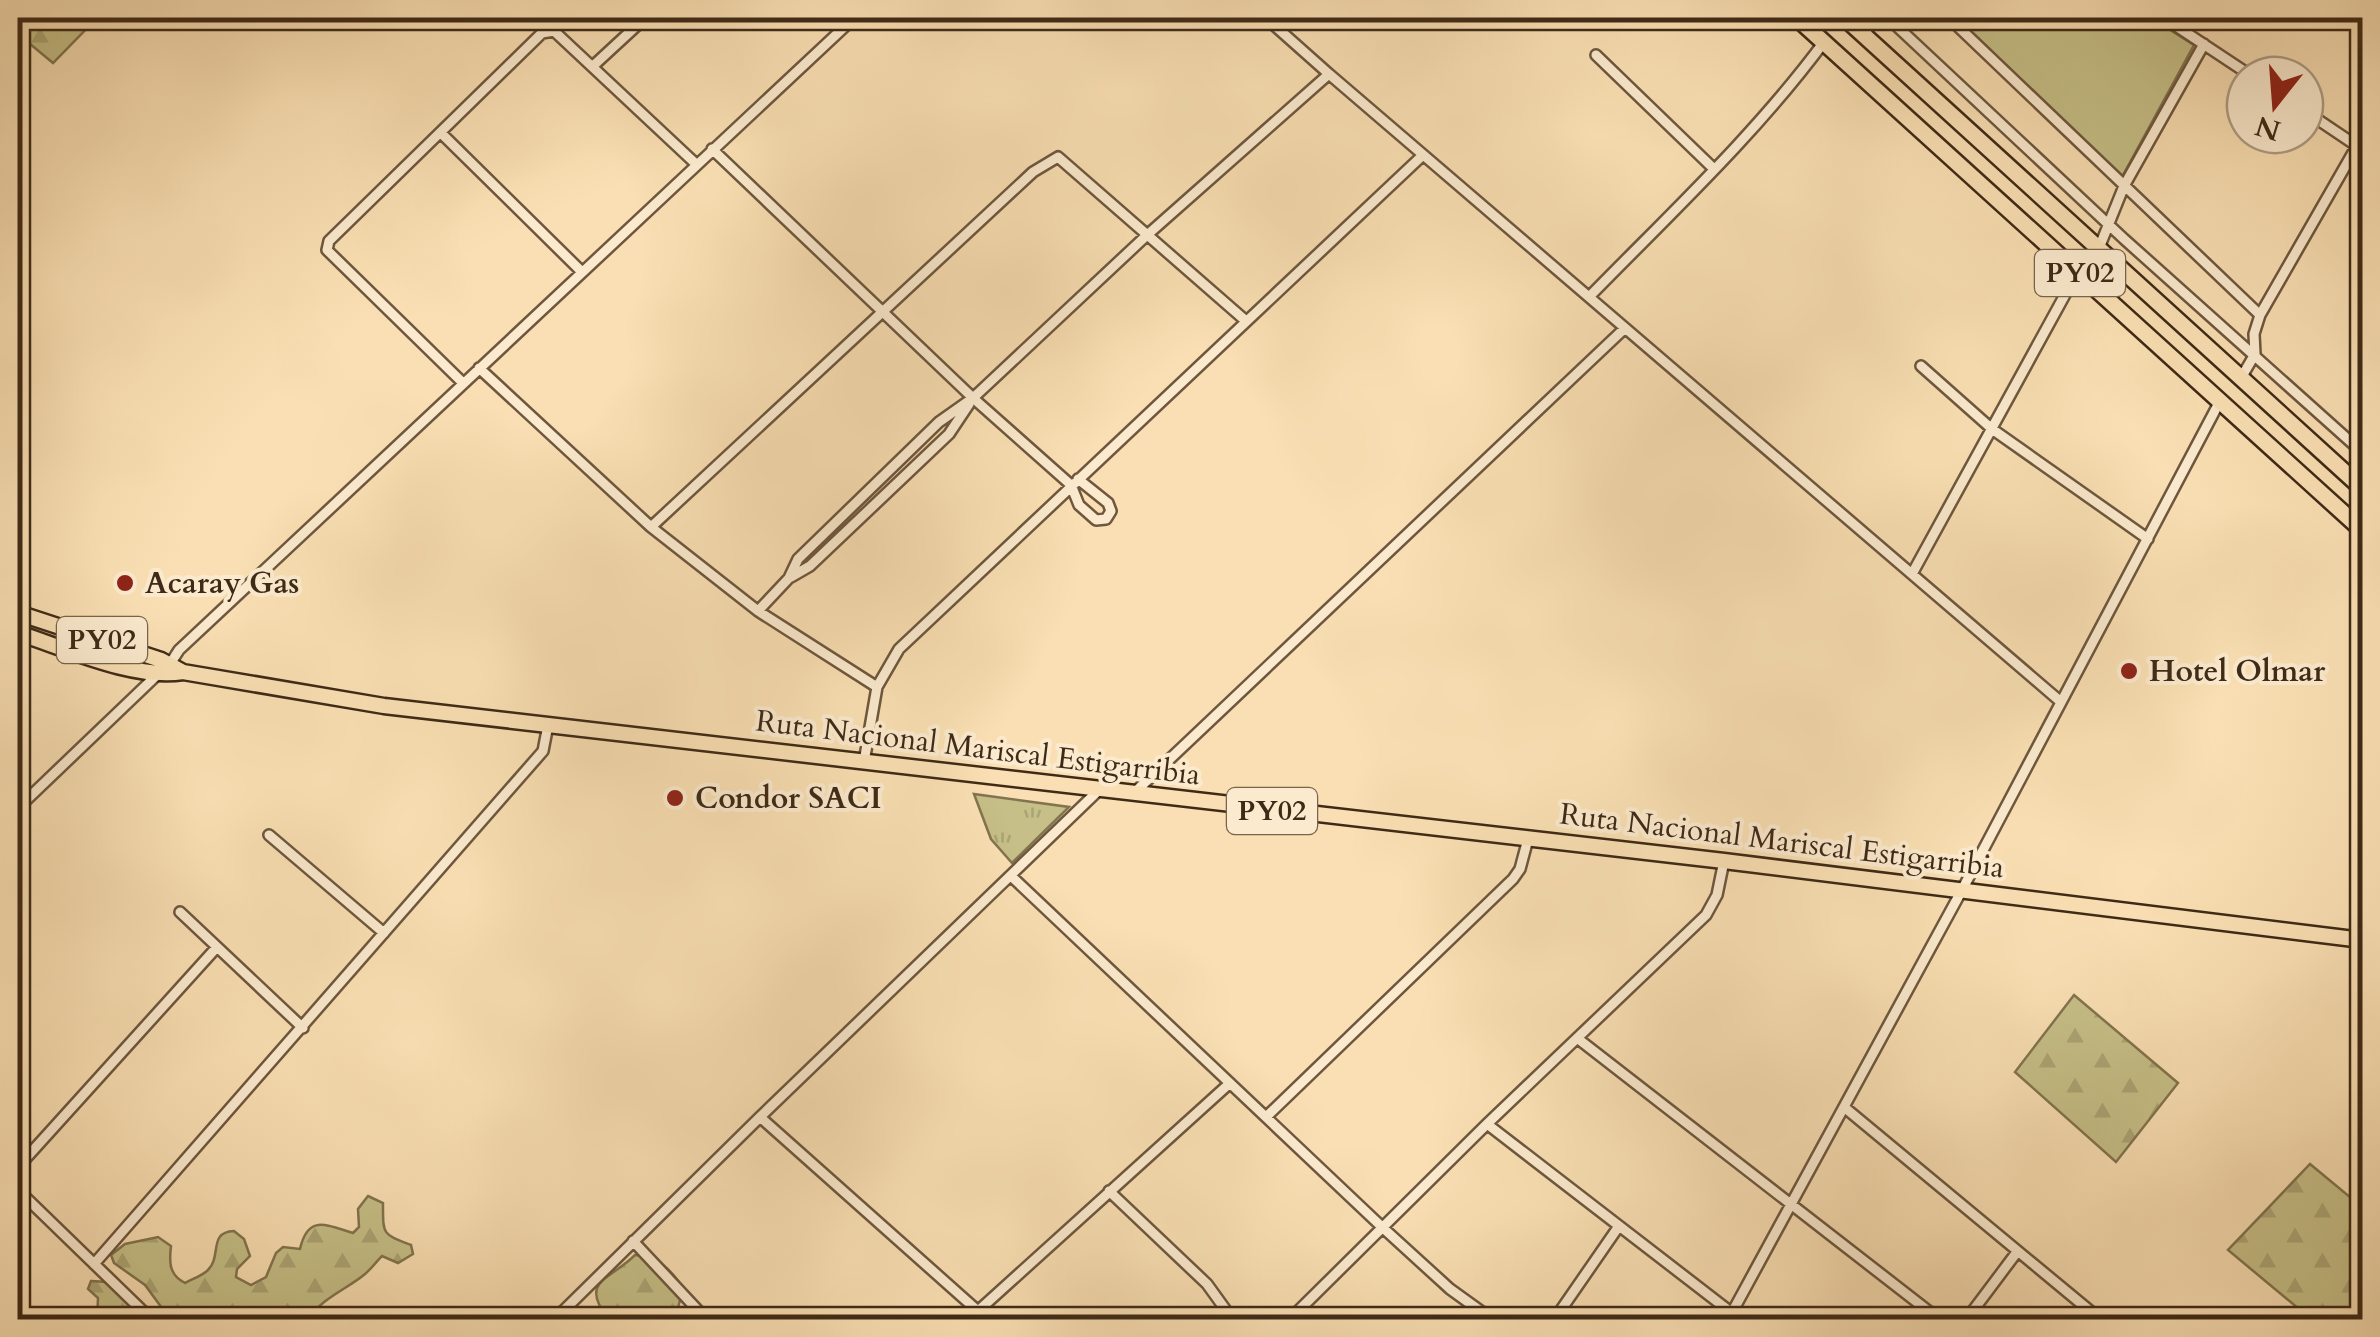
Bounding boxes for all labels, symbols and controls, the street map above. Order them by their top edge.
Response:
north arrow [2225,55,2325,155]
text: N [2251,106,2285,150]
road number: PY02 [2035,250,2125,296]
place label: Acaray Gas [145,563,299,604]
marker: Acaray Gas [114,572,136,594]
road number: PY02 [57,617,147,663]
place label: Hotel Olmar [2149,651,2326,692]
marker: Hotel Olmar [2118,660,2140,682]
street label: Ruta Nacional Mariscal Estigarribia [753,700,1203,796]
place label: Condor SACI [695,778,881,819]
marker: Condor SACI [664,787,686,809]
road number: PY02 [1227,788,1317,834]
street label: Ruta Nacional Mariscal Estigarribia [1557,793,2007,889]

